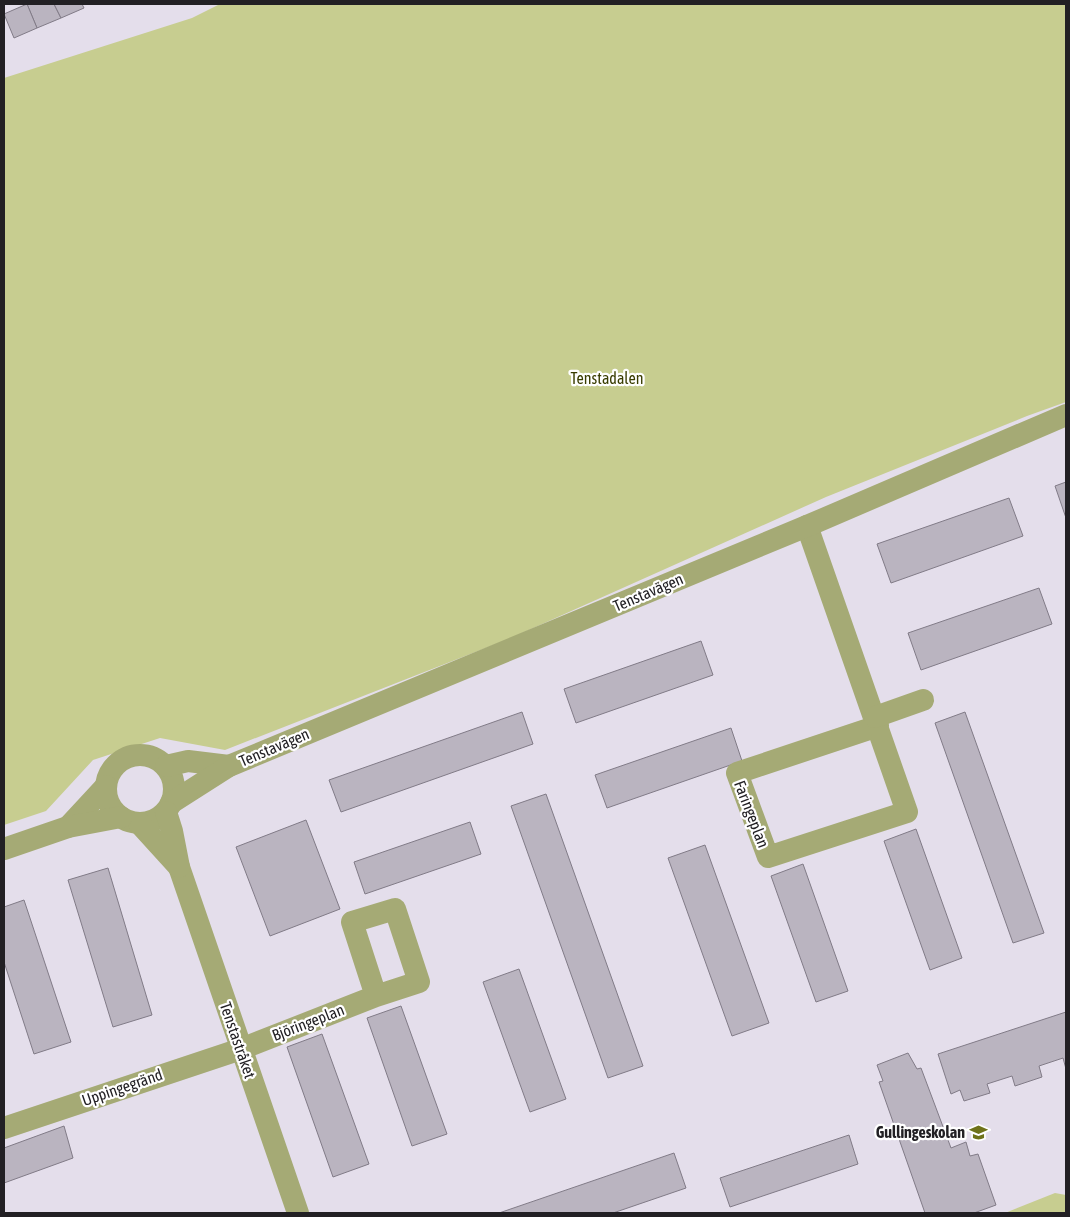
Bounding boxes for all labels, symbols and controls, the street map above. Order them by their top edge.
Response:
park label: Tenstadalen [571,369,643,387]
street label: Tenstavägen [610,569,686,616]
street label: Tenstavägen [236,724,312,771]
street label: Faringeplan [730,778,773,851]
street label: Tenstastråket [217,999,260,1081]
street label: Björingeplan [269,1000,347,1045]
street label: Uppingegränd [79,1065,165,1110]
school or university icon: Gullingeskolan [969,1122,989,1142]
place label: Gullingeskolan [876,1123,965,1141]

